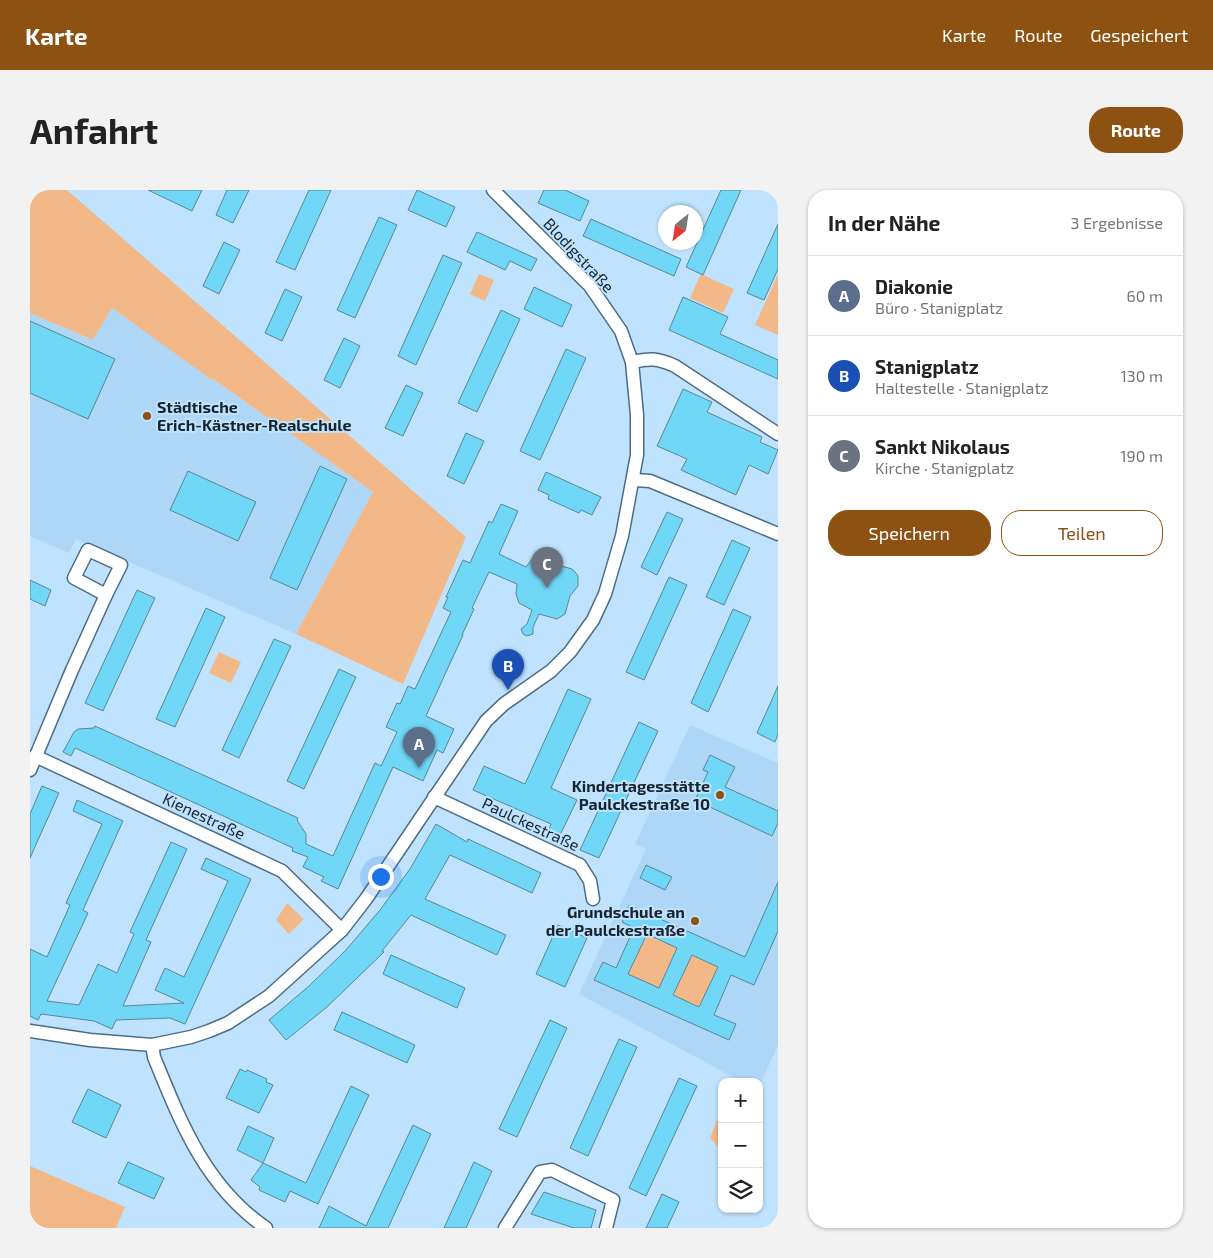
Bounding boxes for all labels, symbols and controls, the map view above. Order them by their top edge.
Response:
text: Karte [25,21,88,50]
text: Karte [942,24,986,46]
text: Route [1014,24,1062,46]
text: Gespeichert [1090,24,1188,46]
button: Route [1089,107,1183,153]
text: Anfahrt [30,109,158,151]
north arrow [658,205,703,250]
text: In der Nähe [828,210,940,235]
text: 3 Ergebnisse [1071,213,1163,232]
street label: Blodigstraße [540,214,619,296]
text: Diakonie [875,275,953,298]
text: A [839,286,849,305]
text: 60 m [1127,286,1163,305]
text: Büro · Stanigplatz [875,298,1003,317]
text: Stanigplatz [875,355,979,378]
text: B [839,366,849,385]
text: 130 m [1121,366,1163,385]
text: Haltestelle · Stanigplatz [875,378,1049,397]
place label: Städtische Erich-Kästner-Realschule [157,397,352,434]
marker: Städtische Erich-Kästner-Realschule [141,410,153,422]
text: Sankt Nikolaus [875,435,1010,458]
text: C [839,446,849,465]
text: 190 m [1120,446,1163,465]
text: Kirche · Stanigplatz [875,458,1014,477]
button: Speichern [828,510,991,556]
button: Teilen [1001,510,1163,556]
pin: C [531,547,563,588]
pin: B [492,649,524,690]
pin: A [403,727,435,768]
place label: Kindertagesstätte Paulckestraße 10 [572,776,710,813]
street label: Kienestraße [160,788,248,843]
marker: Kindertagesstätte Paulckestraße 10 [714,789,726,801]
street label: Paulckestraße [480,793,583,854]
your location [368,864,394,890]
place label: Grundschule an der Paulckestraße [546,902,685,939]
marker: Grundschule an der Paulckestraße [689,915,701,927]
map controls [718,1078,763,1213]
button: + [718,1078,763,1123]
button: − [718,1123,763,1168]
button: layers [718,1168,763,1213]

